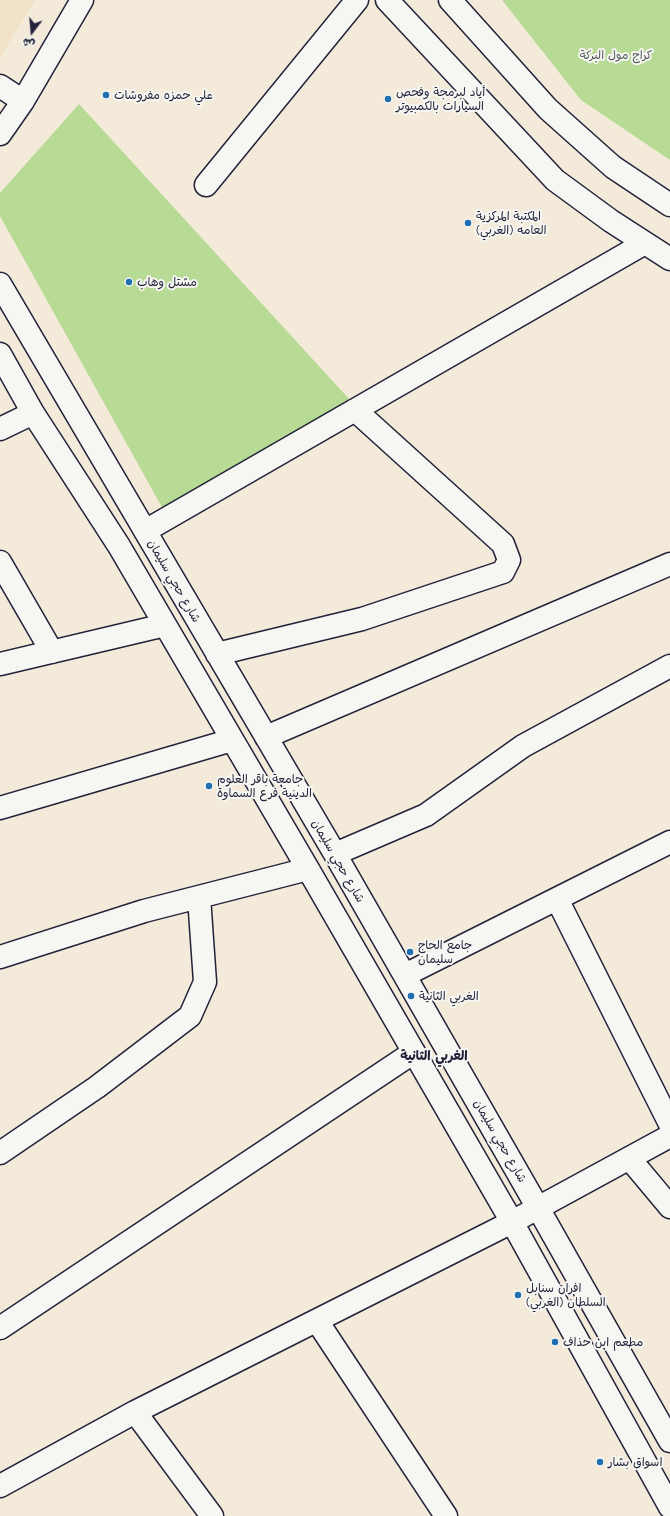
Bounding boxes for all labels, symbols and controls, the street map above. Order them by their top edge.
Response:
north arrow [12,12,52,52]
text: ش [21,35,36,53]
park label: كراج مول البركة [580,48,652,62]
place label: أياد لبرمجة وفحص السيارات بالكمبيوتر [396,85,485,113]
place label: علي حمزه مفروشات [114,88,213,102]
marker: علي حمزه مفروشات [101,90,111,100]
marker: أياد لبرمجة وفحص السيارات بالكمبيوتر [383,94,393,104]
place label: المكتبة المركزية العامه (الغربي) [476,209,546,237]
marker: المكتبة المركزية العامه (الغربي) [463,218,473,228]
place label: مشتل وهاب [137,275,197,289]
marker: مشتل وهاب [124,277,134,287]
street label: شارع حجي سليمان [144,537,204,625]
place label: جامعة باقر العلوم الدينية فرع السماوة [217,772,312,800]
marker: جامعة باقر العلوم الدينية فرع السماوة [204,781,214,791]
street label: شارع حجي سليمان [308,817,368,905]
place label: جامع الحاج سليمان [418,938,472,966]
marker: جامع الحاج سليمان [405,947,415,957]
place label: الغربي الثانية [419,989,479,1003]
marker: الغربي الثانية [406,991,416,1001]
district label: الغربي الثانية [400,1048,468,1064]
street label: شارع حجي سليمان [470,1097,530,1185]
place label: افران سنابل السلطان (الغربي) [526,1281,606,1309]
marker: افران سنابل السلطان (الغربي) [513,1290,523,1300]
place label: مطعم ابن حذاف [563,1335,643,1349]
marker: مطعم ابن حذاف [550,1337,560,1347]
place label: اسواق بشار [608,1455,662,1469]
marker: اسواق بشار [595,1457,605,1467]

